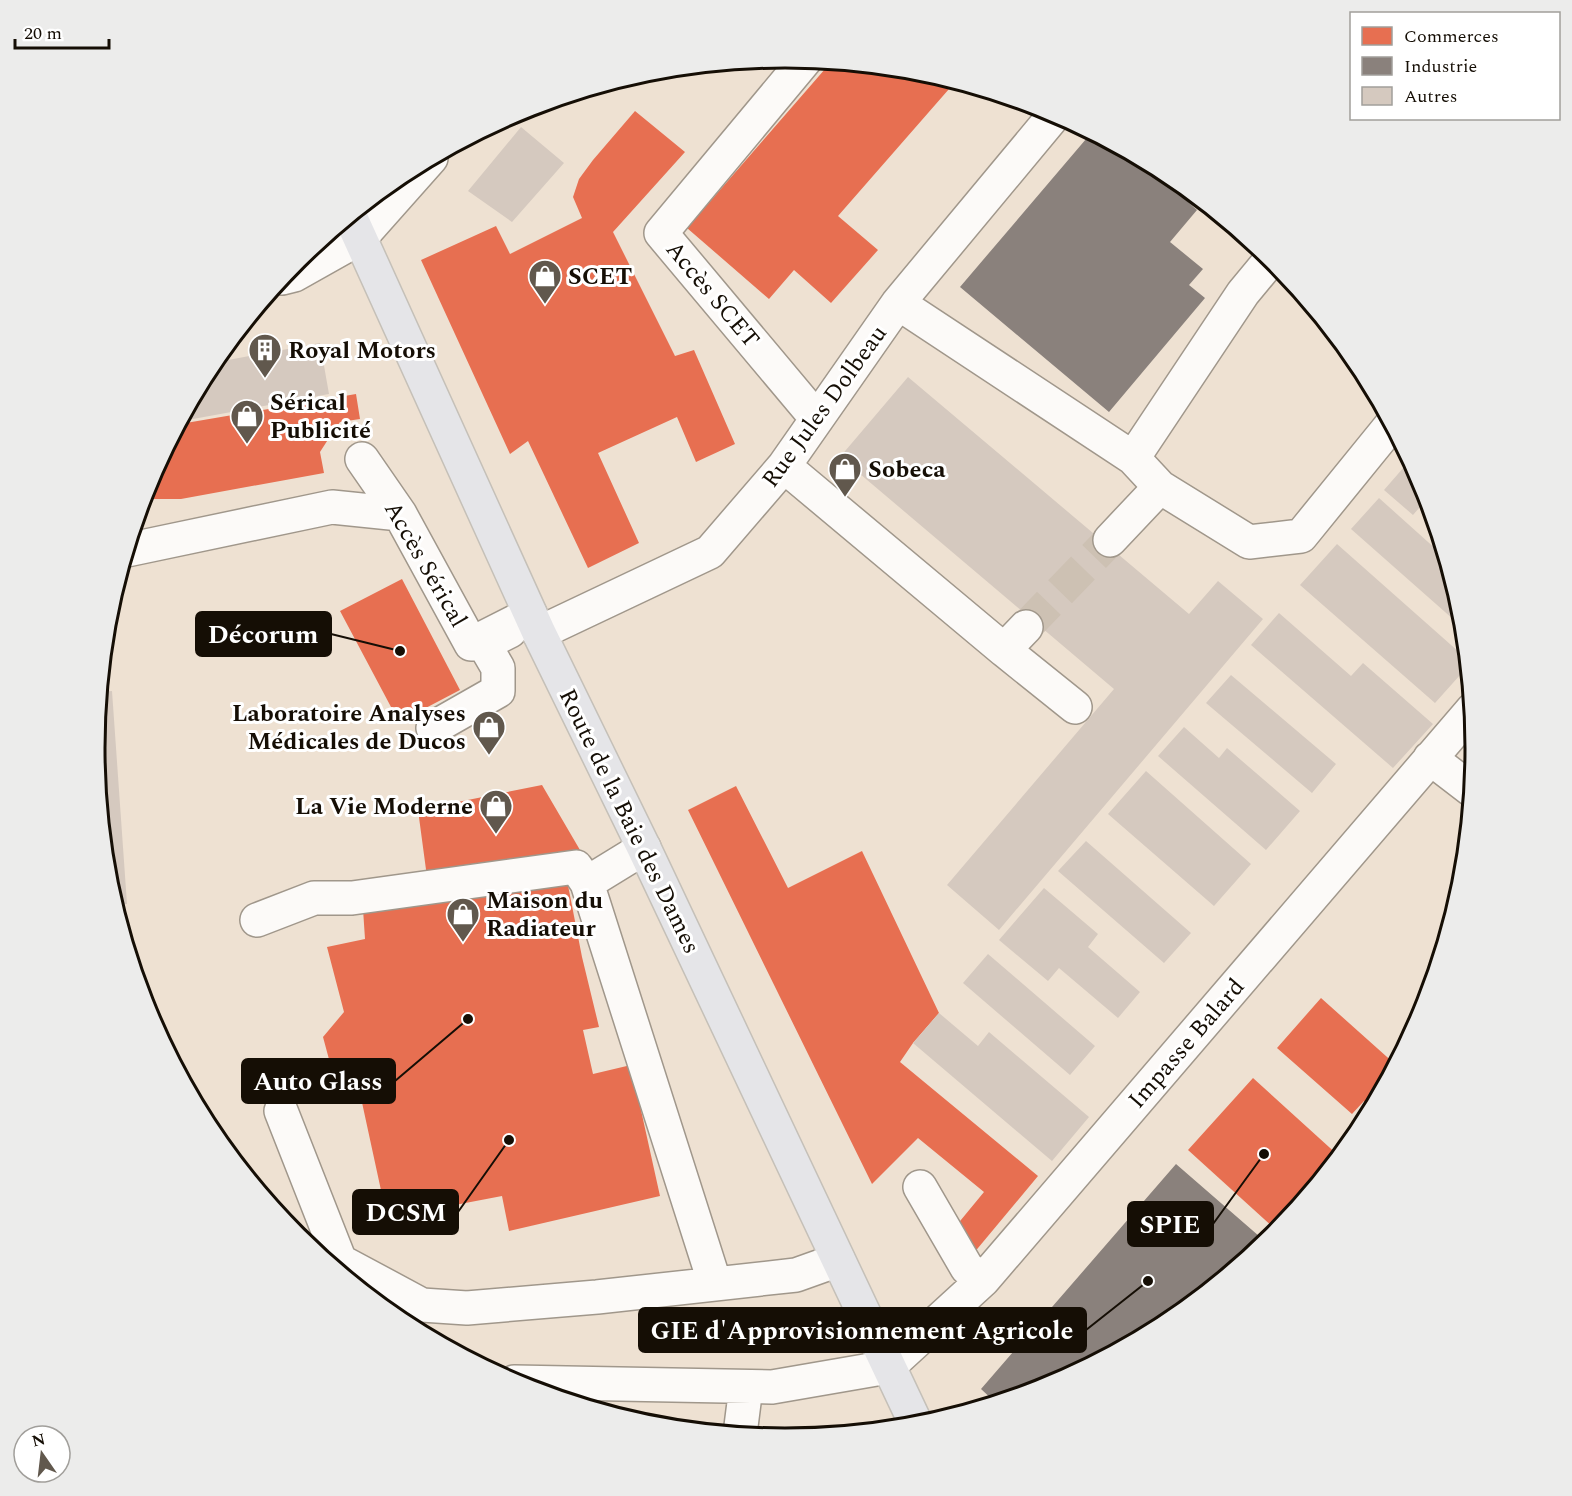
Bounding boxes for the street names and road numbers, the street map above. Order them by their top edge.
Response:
street label: Accès SCET [657,233,768,356]
street label: Rue Jules Dolbeau [753,318,896,496]
street label: Accès Sérical [374,495,476,634]
street label: Route de la Baie des Dames [549,683,709,960]
street label: Impasse Balard [1120,970,1254,1117]

